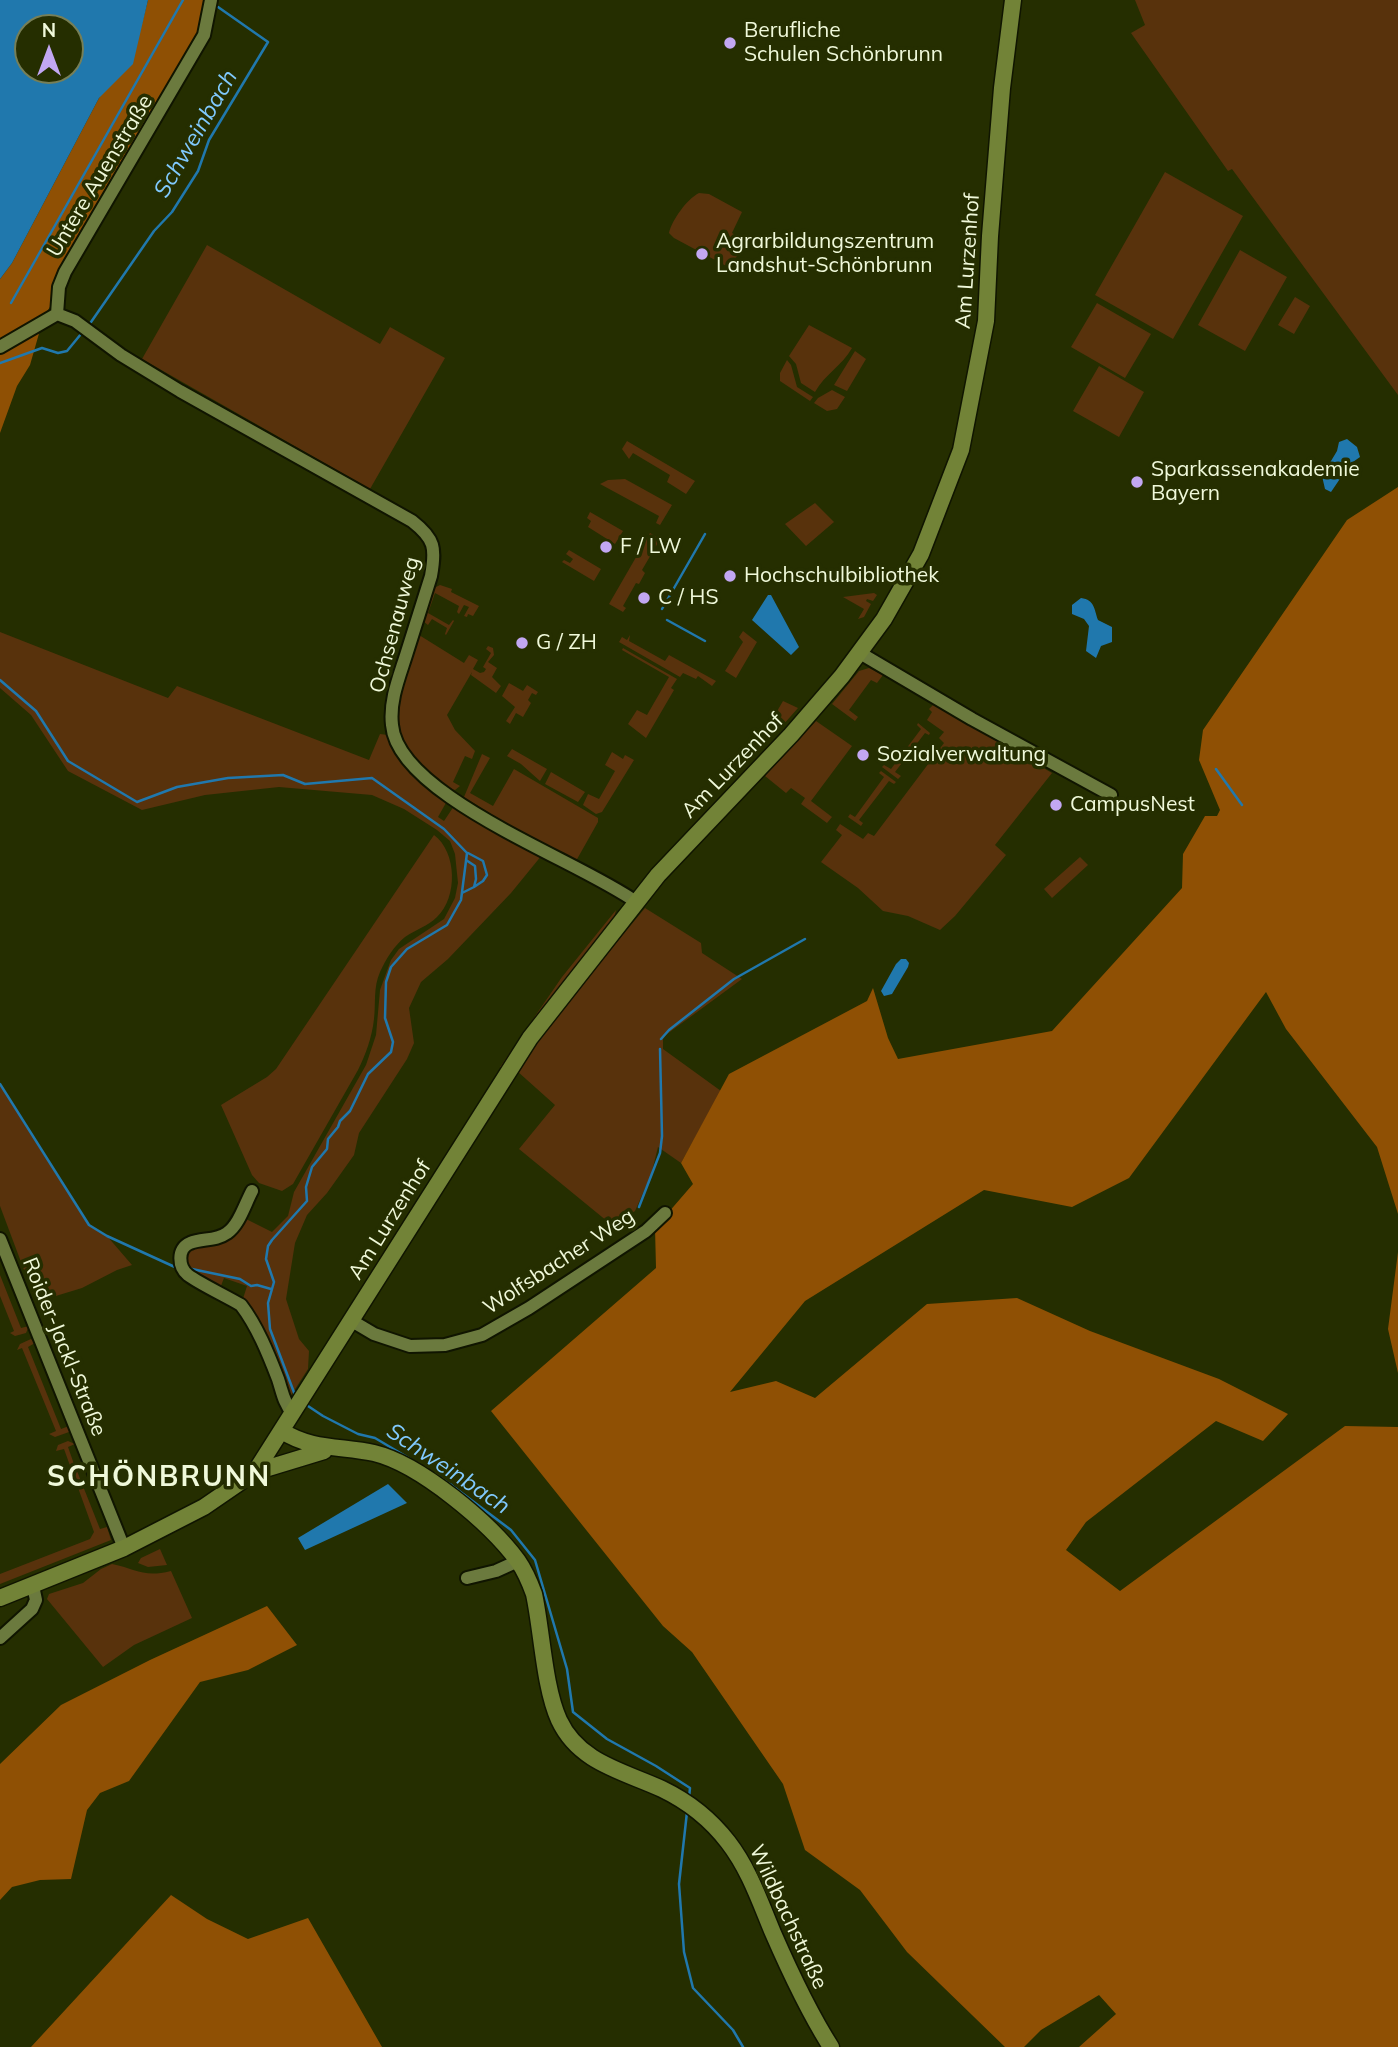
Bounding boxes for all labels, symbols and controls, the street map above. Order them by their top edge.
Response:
north arrow [14,14,84,84]
text: N [42,18,56,42]
place label: Berufliche Schulen Schönbrunn [744,18,943,68]
marker: Berufliche Schulen Schönbrunn [722,35,738,51]
water label: Schweinbach [148,65,244,203]
street label: Untere Auenstraße [42,90,158,262]
street label: Am Lurzenhof [951,192,985,330]
place label: Agrarbildungszentrum Landshut-Schönbrunn [716,229,934,279]
marker: Agrarbildungszentrum Landshut-Schönbrunn [694,246,710,262]
place label: Sparkassenakademie Bayern [1151,457,1360,507]
marker: Sparkassenakademie Bayern [1129,474,1145,490]
place label: F / LW [620,534,682,560]
marker: F / LW [598,539,614,555]
street label: Ochsenauweg [365,554,425,696]
place label: Hochschulbibliothek [744,563,939,589]
marker: Hochschulbibliothek [722,568,738,584]
place label: C / HS [658,585,719,611]
marker: C / HS [636,590,652,606]
place label: G / ZH [536,630,597,656]
marker: G / ZH [514,635,530,651]
street label: Am Lurzenhof [677,708,789,824]
place label: Sozialverwaltung [877,742,1046,768]
marker: Sozialverwaltung [855,747,871,763]
place label: CampusNest [1070,792,1195,818]
marker: CampusNest [1048,797,1064,813]
street label: Am Lurzenhof [343,1156,437,1284]
street label: Wolfsbacher Weg [479,1204,639,1320]
street label: Roider-Jackl-Straße [17,1254,111,1440]
water label: Schweinbach [381,1418,515,1520]
district label: SCHÖNBRUNN [48,1461,270,1495]
street label: Wildbachstraße [744,1841,832,1993]

